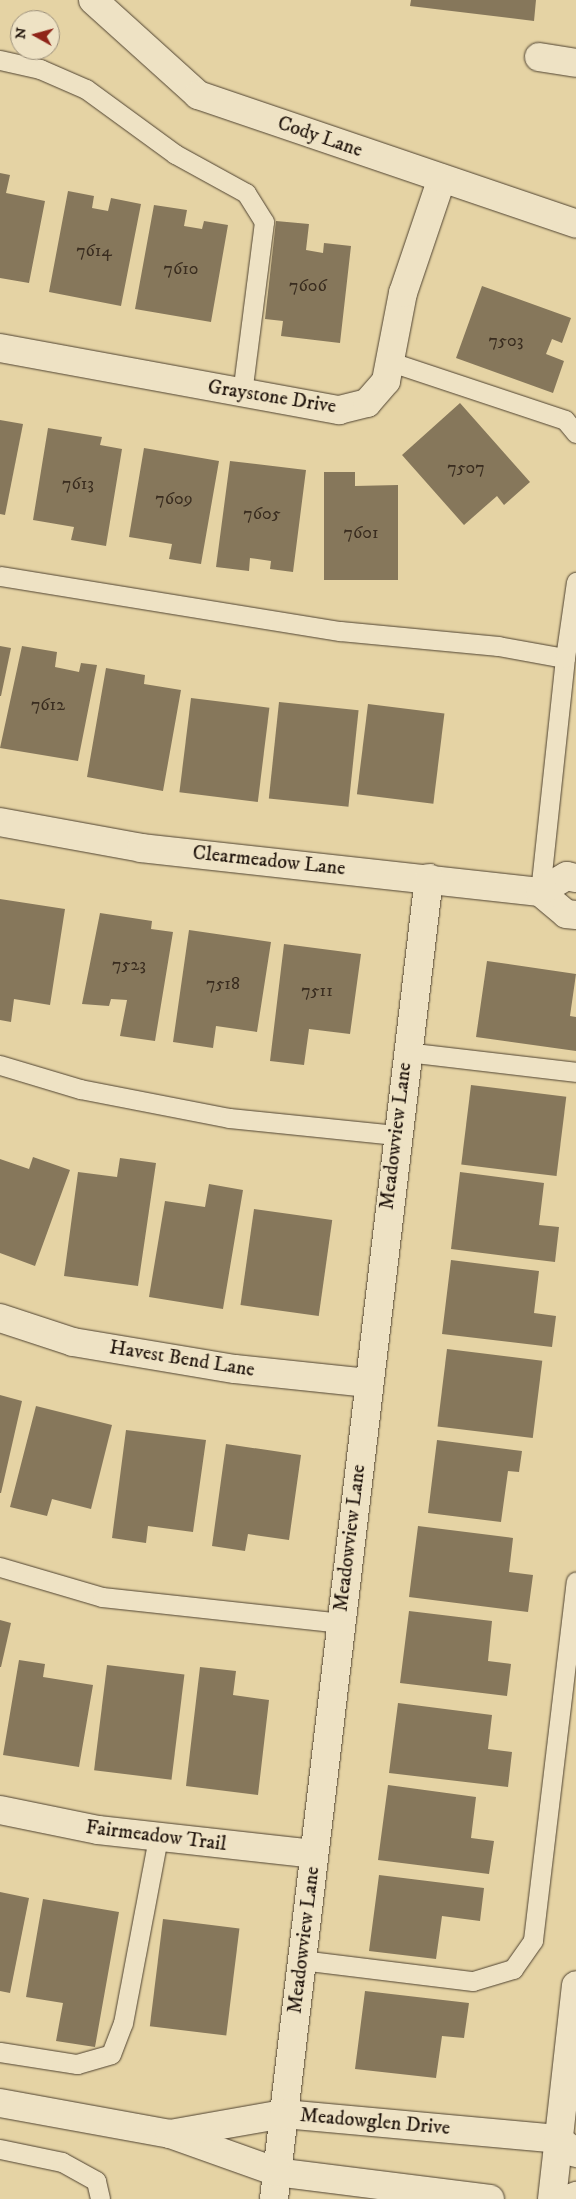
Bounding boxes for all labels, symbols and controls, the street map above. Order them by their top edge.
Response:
north arrow [10,10,60,60]
text: N [11,26,31,40]
street label: Cody Lane [274,111,366,163]
house number: 7614 [76,240,112,262]
house number: 7610 [164,258,198,280]
house number: 7606 [289,275,327,297]
house number: 7503 [489,330,523,352]
street label: Graystone Drive [206,375,338,419]
house number: 7507 [447,457,485,479]
house number: 7613 [62,473,94,495]
house number: 7609 [155,488,193,510]
house number: 7605 [243,503,281,525]
house number: 7601 [344,522,378,544]
house number: 7612 [31,694,65,716]
street label: Clearmeadow Lane [191,841,347,881]
house number: 7523 [112,954,146,976]
house number: 7518 [206,973,240,995]
house number: 7511 [301,980,333,1002]
street label: Meadowview Lane [375,1061,417,1211]
street label: Havest Bend Lane [108,1336,256,1382]
street label: Meadowview Lane [329,1463,371,1613]
street label: Fairmeadow Trail [84,1815,228,1857]
street label: Meadowview Lane [283,1865,325,2015]
street label: Meadowglen Drive [299,2103,451,2141]

